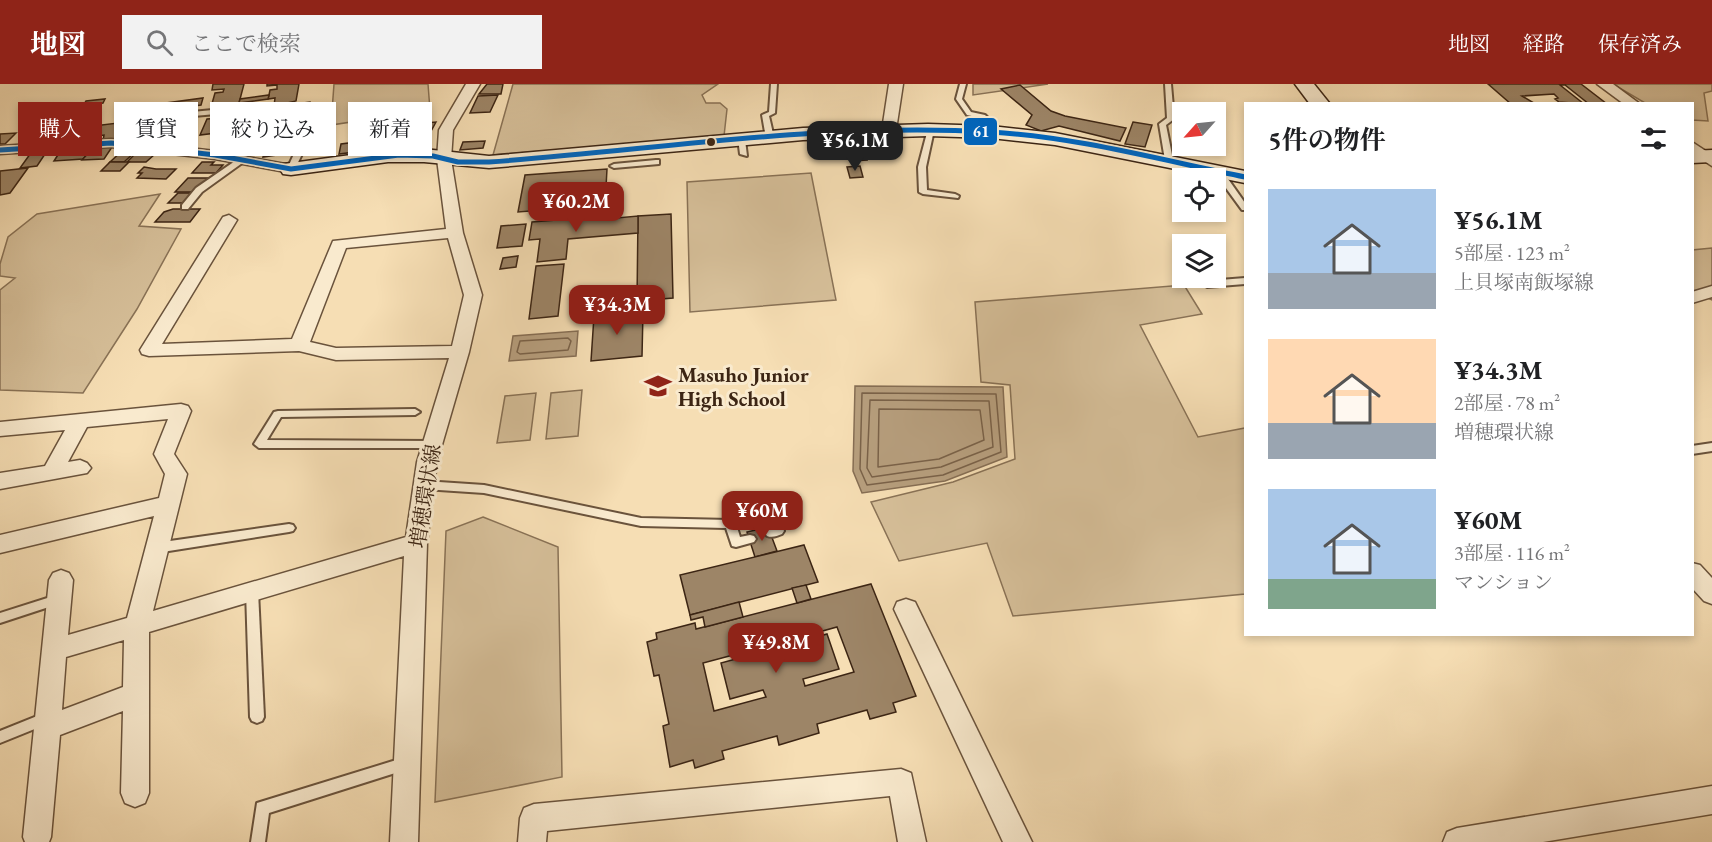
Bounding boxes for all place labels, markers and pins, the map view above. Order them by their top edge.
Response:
pin: ¥56.1M [806,121,904,172]
unlabelled marker [705,136,717,148]
pin: ¥60.2M [527,182,625,233]
pin: ¥34.3M [568,285,666,336]
place label: Masuho Junior High School [678,361,809,412]
school or university icon: Masuho Junior High School [643,371,673,401]
pin: ¥60M [726,491,798,542]
pin: ¥49.8M [727,623,825,674]

